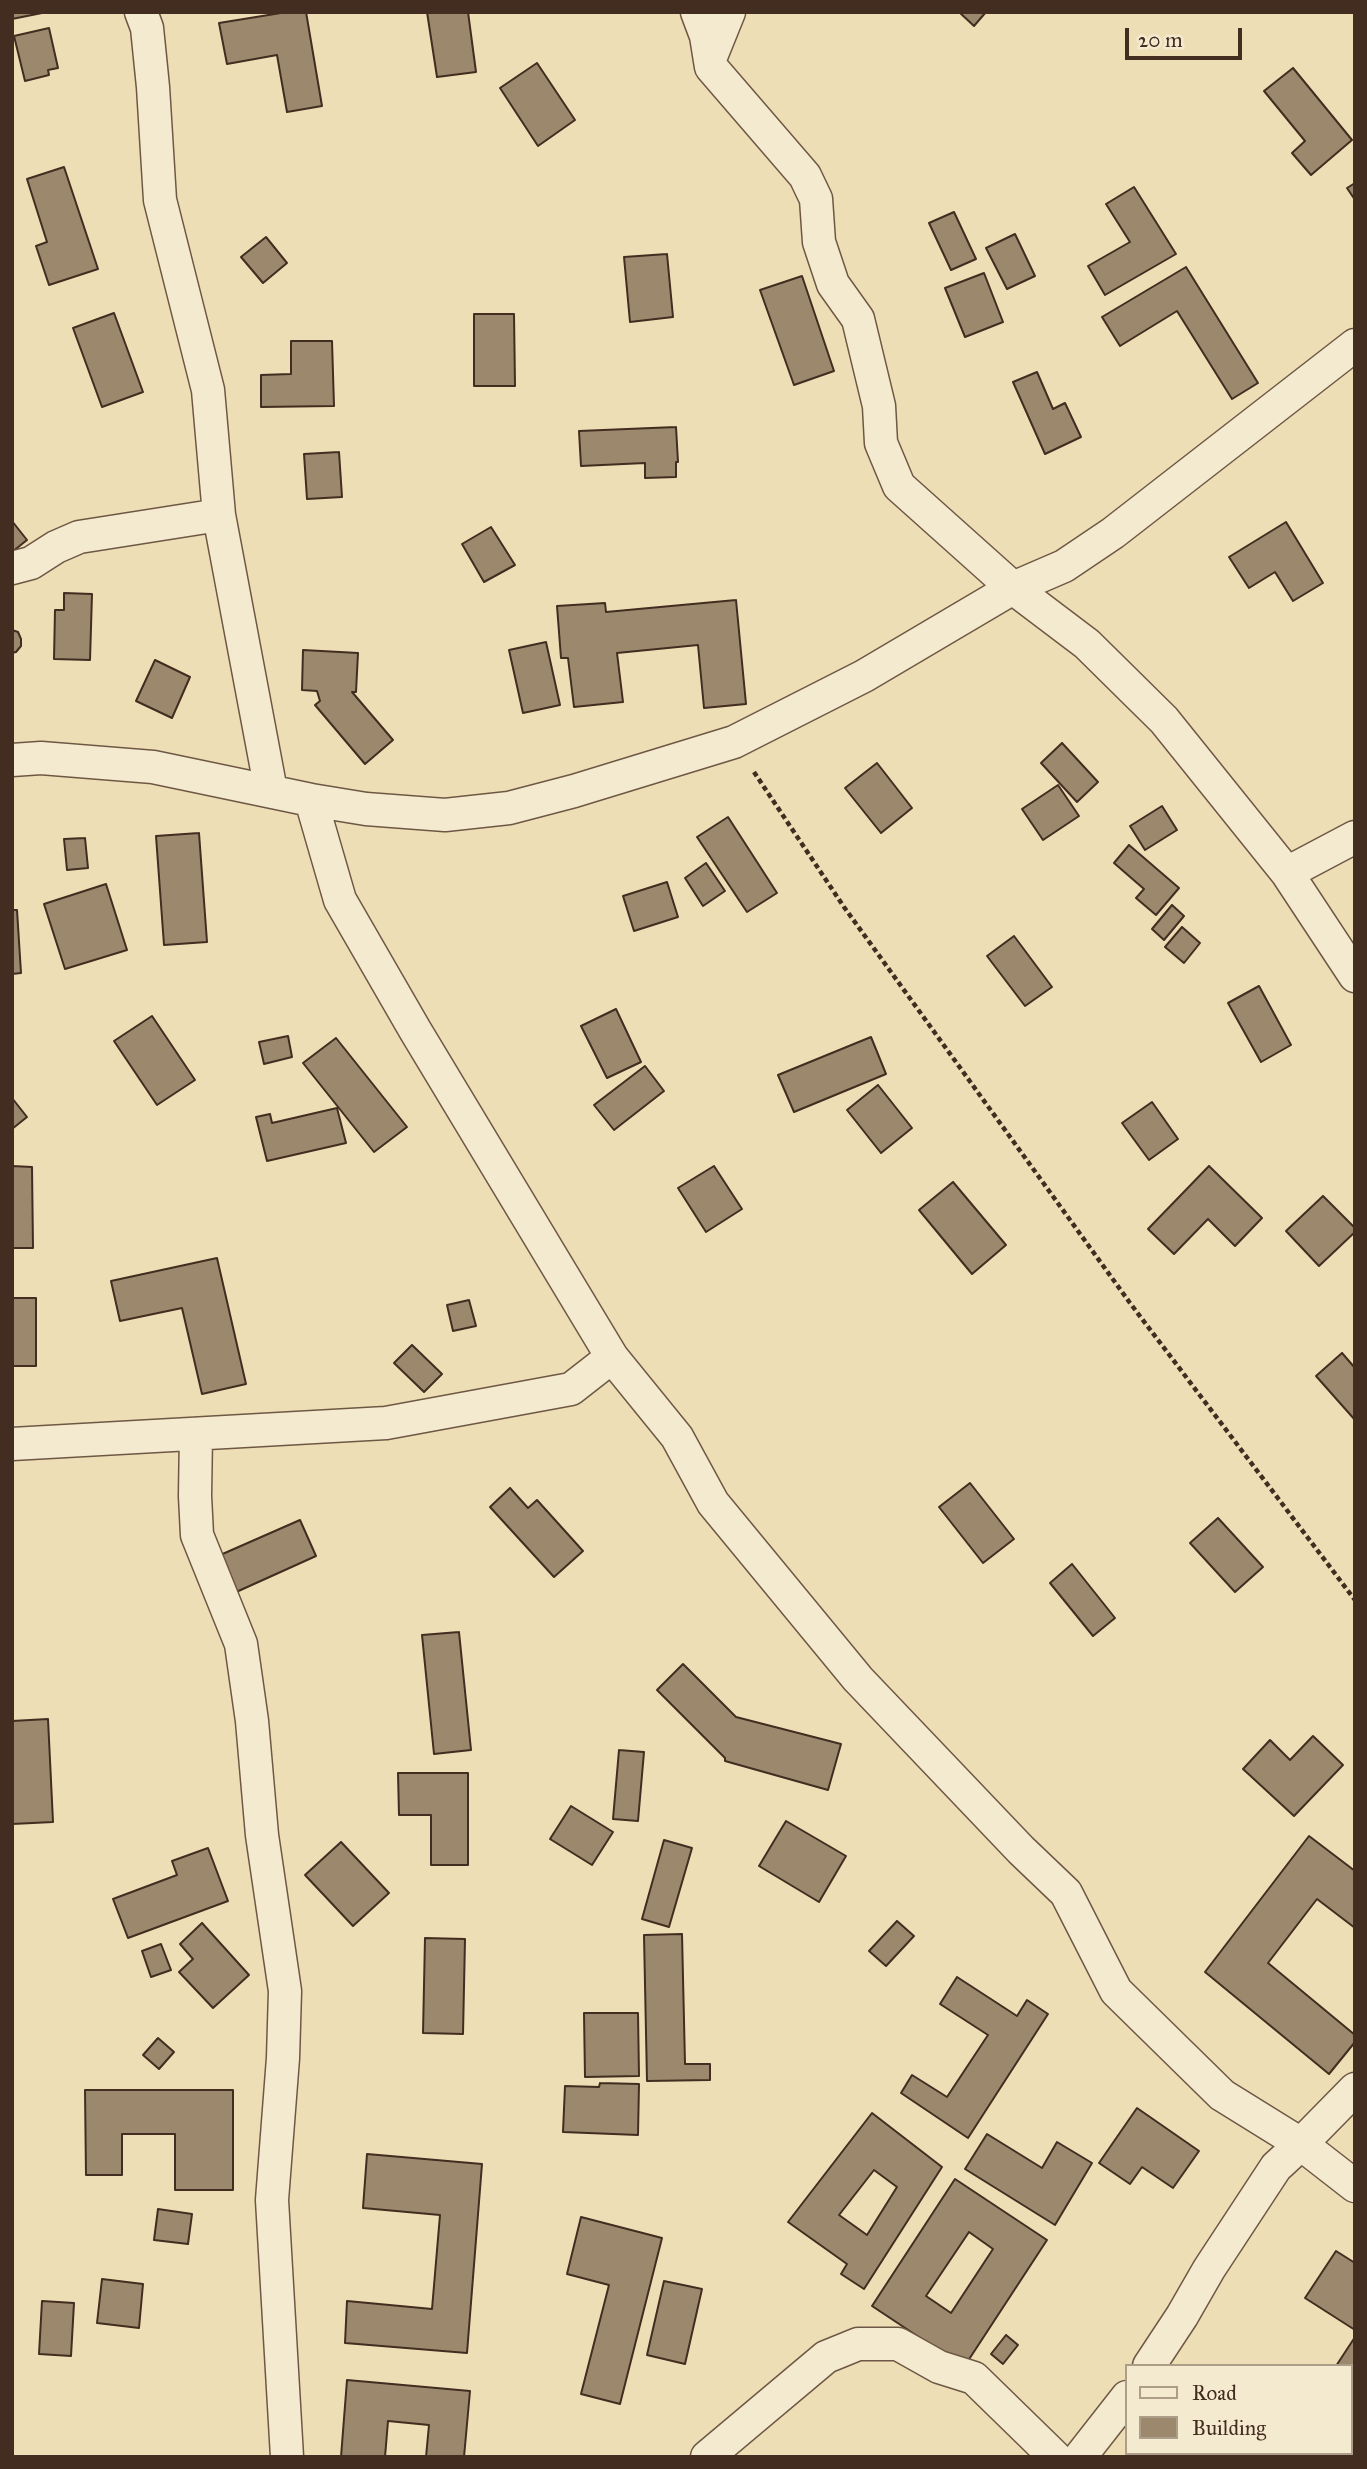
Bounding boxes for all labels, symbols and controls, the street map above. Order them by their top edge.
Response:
scale bar [1129,14,1246,58]
text: 20 m [1138,27,1183,53]
legend [1126,2364,1353,2455]
text: Road [1192,2380,1237,2406]
text: Building [1192,2415,1266,2441]

